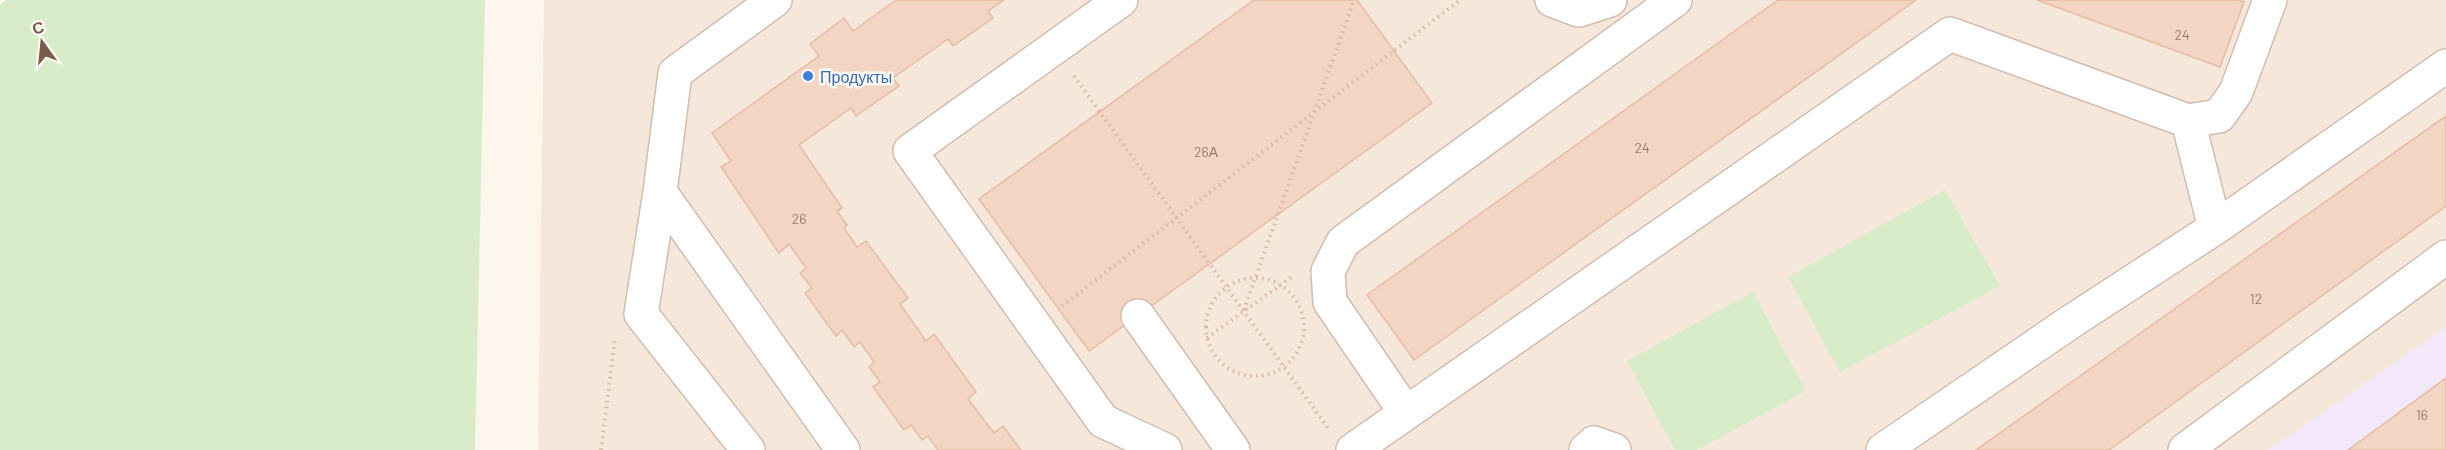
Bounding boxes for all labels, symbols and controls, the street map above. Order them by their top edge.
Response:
north arrow [12,12,72,72]
text: С [30,16,46,38]
house number: 24 [2174,26,2190,43]
place label: Продукты [820,67,892,86]
marker: Продукты [801,69,815,83]
house number: 24 [1634,139,1650,156]
house number: 26А [1194,143,1219,160]
house number: 26 [792,210,806,227]
house number: 12 [2250,290,2262,307]
house number: 16 [2416,406,2428,423]

